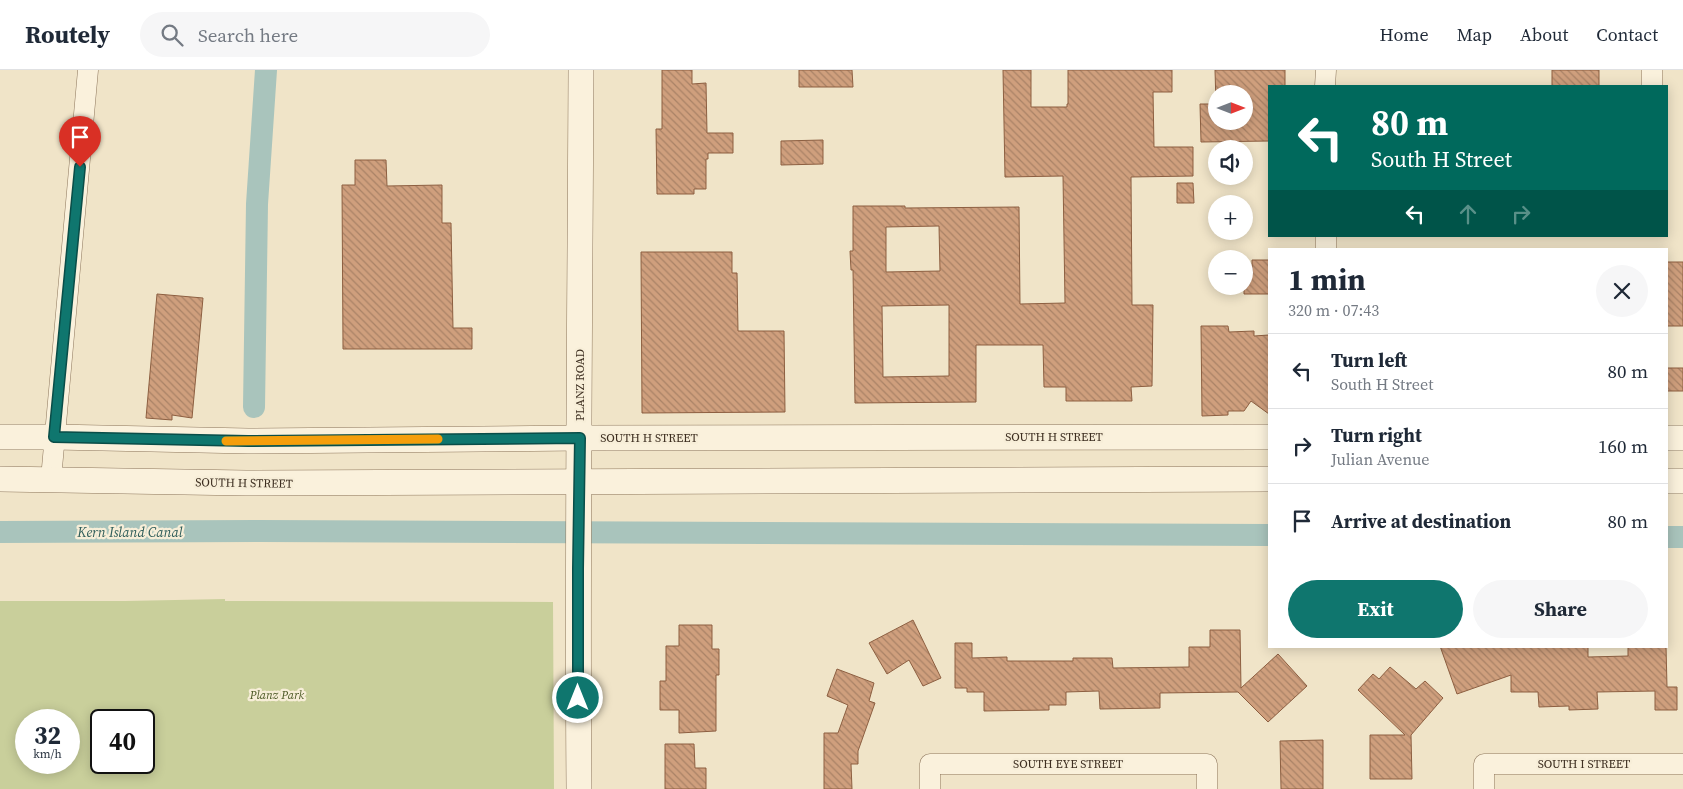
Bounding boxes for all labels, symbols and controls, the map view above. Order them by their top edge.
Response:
search box [140,12,490,57]
text: Routely [25,18,110,51]
icon: search [158,21,186,49]
text: Search here [198,22,298,48]
text: Home [1380,22,1429,47]
text: Map [1457,22,1492,47]
text: About [1520,22,1568,47]
text: Contact [1596,22,1658,47]
north arrow [1208,85,1252,130]
map controls [1208,85,1253,295]
text: 80 m [1371,99,1448,147]
icon: left [1288,105,1353,170]
pin [59,116,101,167]
icon: arrive [66,123,94,151]
button: sound [1208,140,1253,185]
text: South H Street [1371,144,1512,174]
button: + [1208,195,1253,240]
icon: left [1401,200,1429,228]
icon: ahead [1454,200,1482,228]
icon: right [1507,200,1535,228]
button: − [1208,250,1253,295]
text: 1 min [1288,259,1366,300]
button: close [1596,265,1648,317]
text: 320 m · 07:43 [1288,299,1379,321]
text: Turn left [1331,347,1407,373]
street label: PLANZ ROAD [572,349,588,421]
icon: left [1288,357,1316,385]
text: 80 m [1607,358,1648,384]
text: South H Street [1331,373,1433,395]
text: Turn right [1331,422,1422,448]
street label: SOUTH H STREET [1005,429,1104,445]
street label: SOUTH H STREET [600,430,699,446]
icon: right [1288,432,1316,460]
text: 160 m [1598,433,1648,459]
text: Julian Avenue [1331,448,1429,470]
street label: SOUTH H STREET [195,474,294,492]
icon: arrive [1288,507,1316,535]
text: Arrive at destination [1331,508,1511,534]
text: 80 m [1607,508,1648,534]
water label: Kern Island Canal [76,522,183,542]
button: Exit [1288,580,1463,638]
button: Share [1473,580,1648,638]
position arrow [551,671,603,723]
park label: Planz Park [249,687,305,703]
speed limit sign: 40 [90,709,155,774]
text: 32 [34,718,61,752]
text: km/h [33,746,62,762]
street label: SOUTH EYE STREET [1013,756,1124,772]
street label: SOUTH I STREET [1538,756,1631,772]

